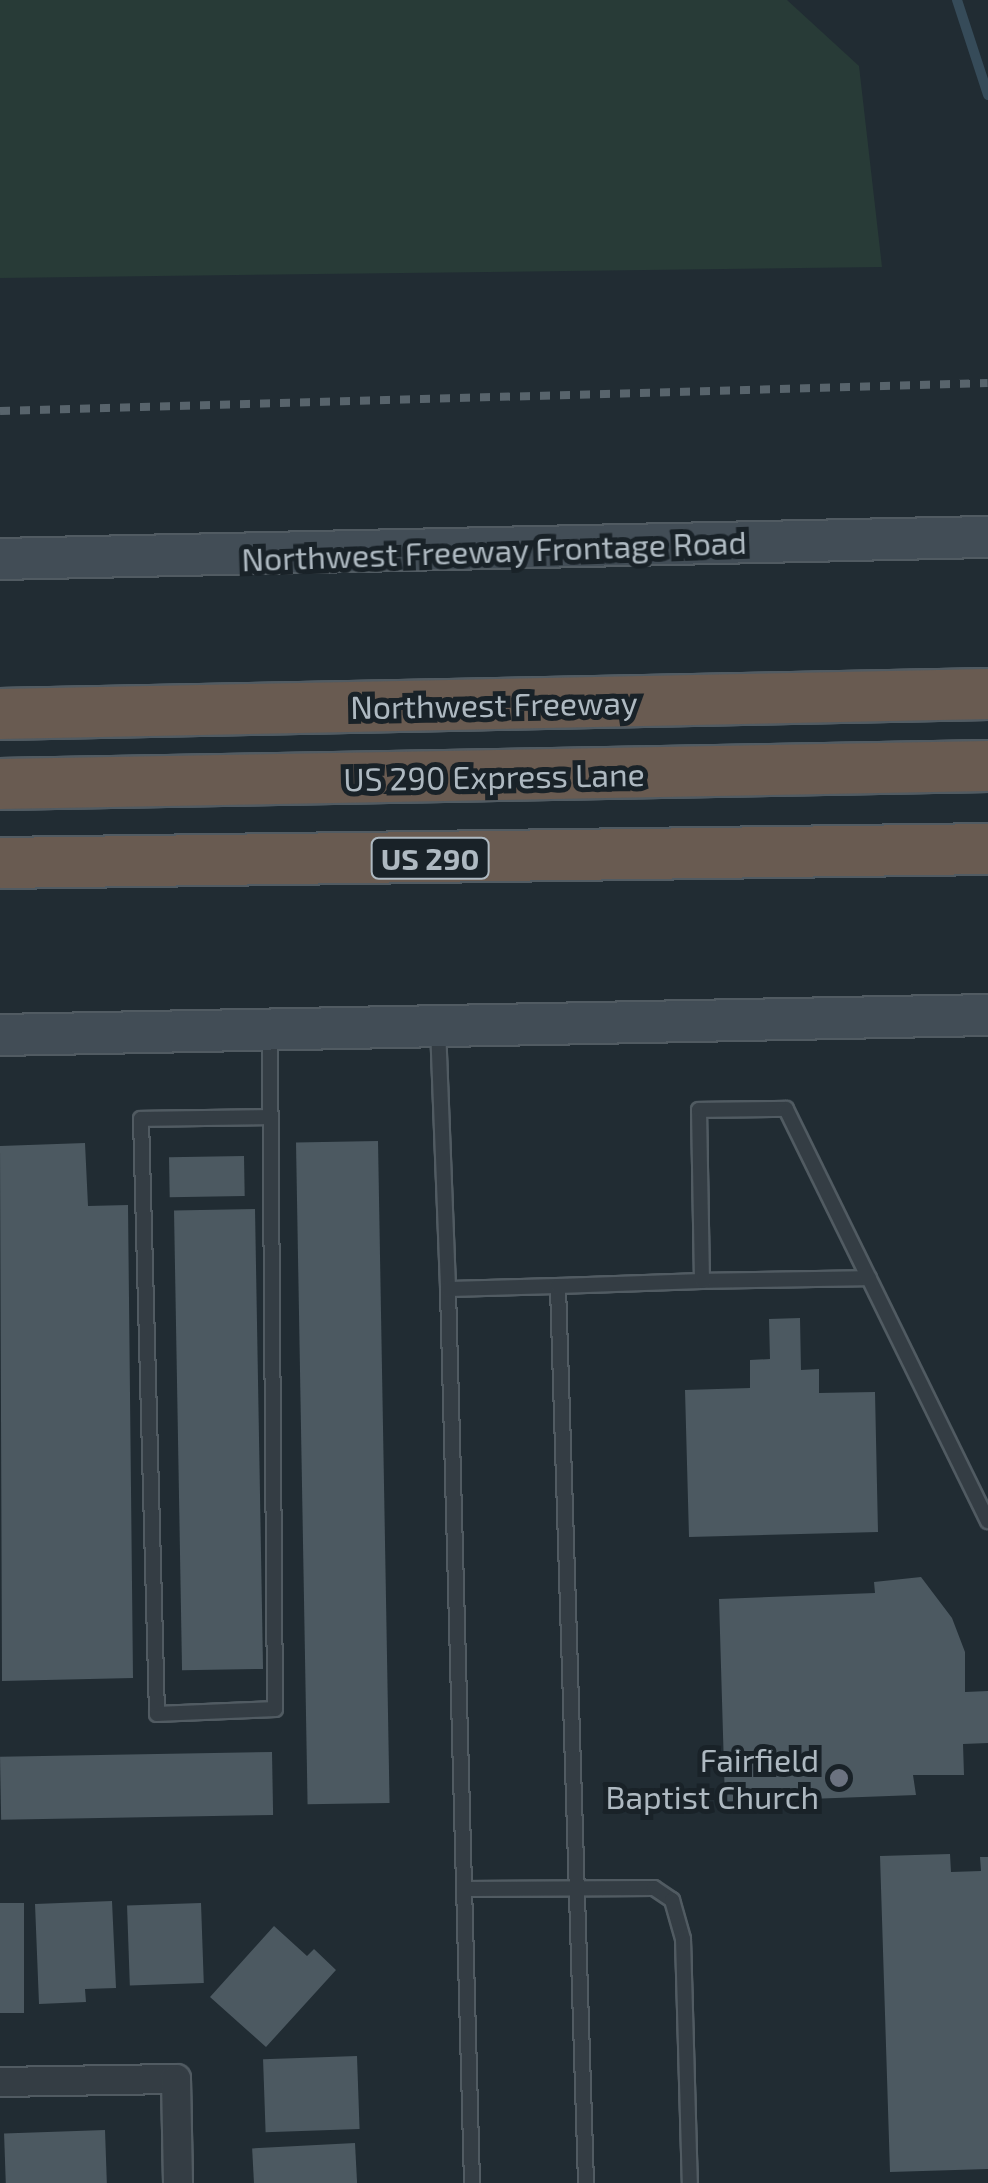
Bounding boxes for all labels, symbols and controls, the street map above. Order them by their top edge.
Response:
street label: Northwest Freeway Frontage Road [240,522,748,578]
street label: Northwest Freeway [350,682,638,726]
street label: US 290 Express Lane [343,754,645,798]
road number: US 290 [370,833,490,883]
place label: Fairfield Baptist Church [606,1741,819,1816]
marker: Fairfield Baptist Church [828,1767,850,1789]

